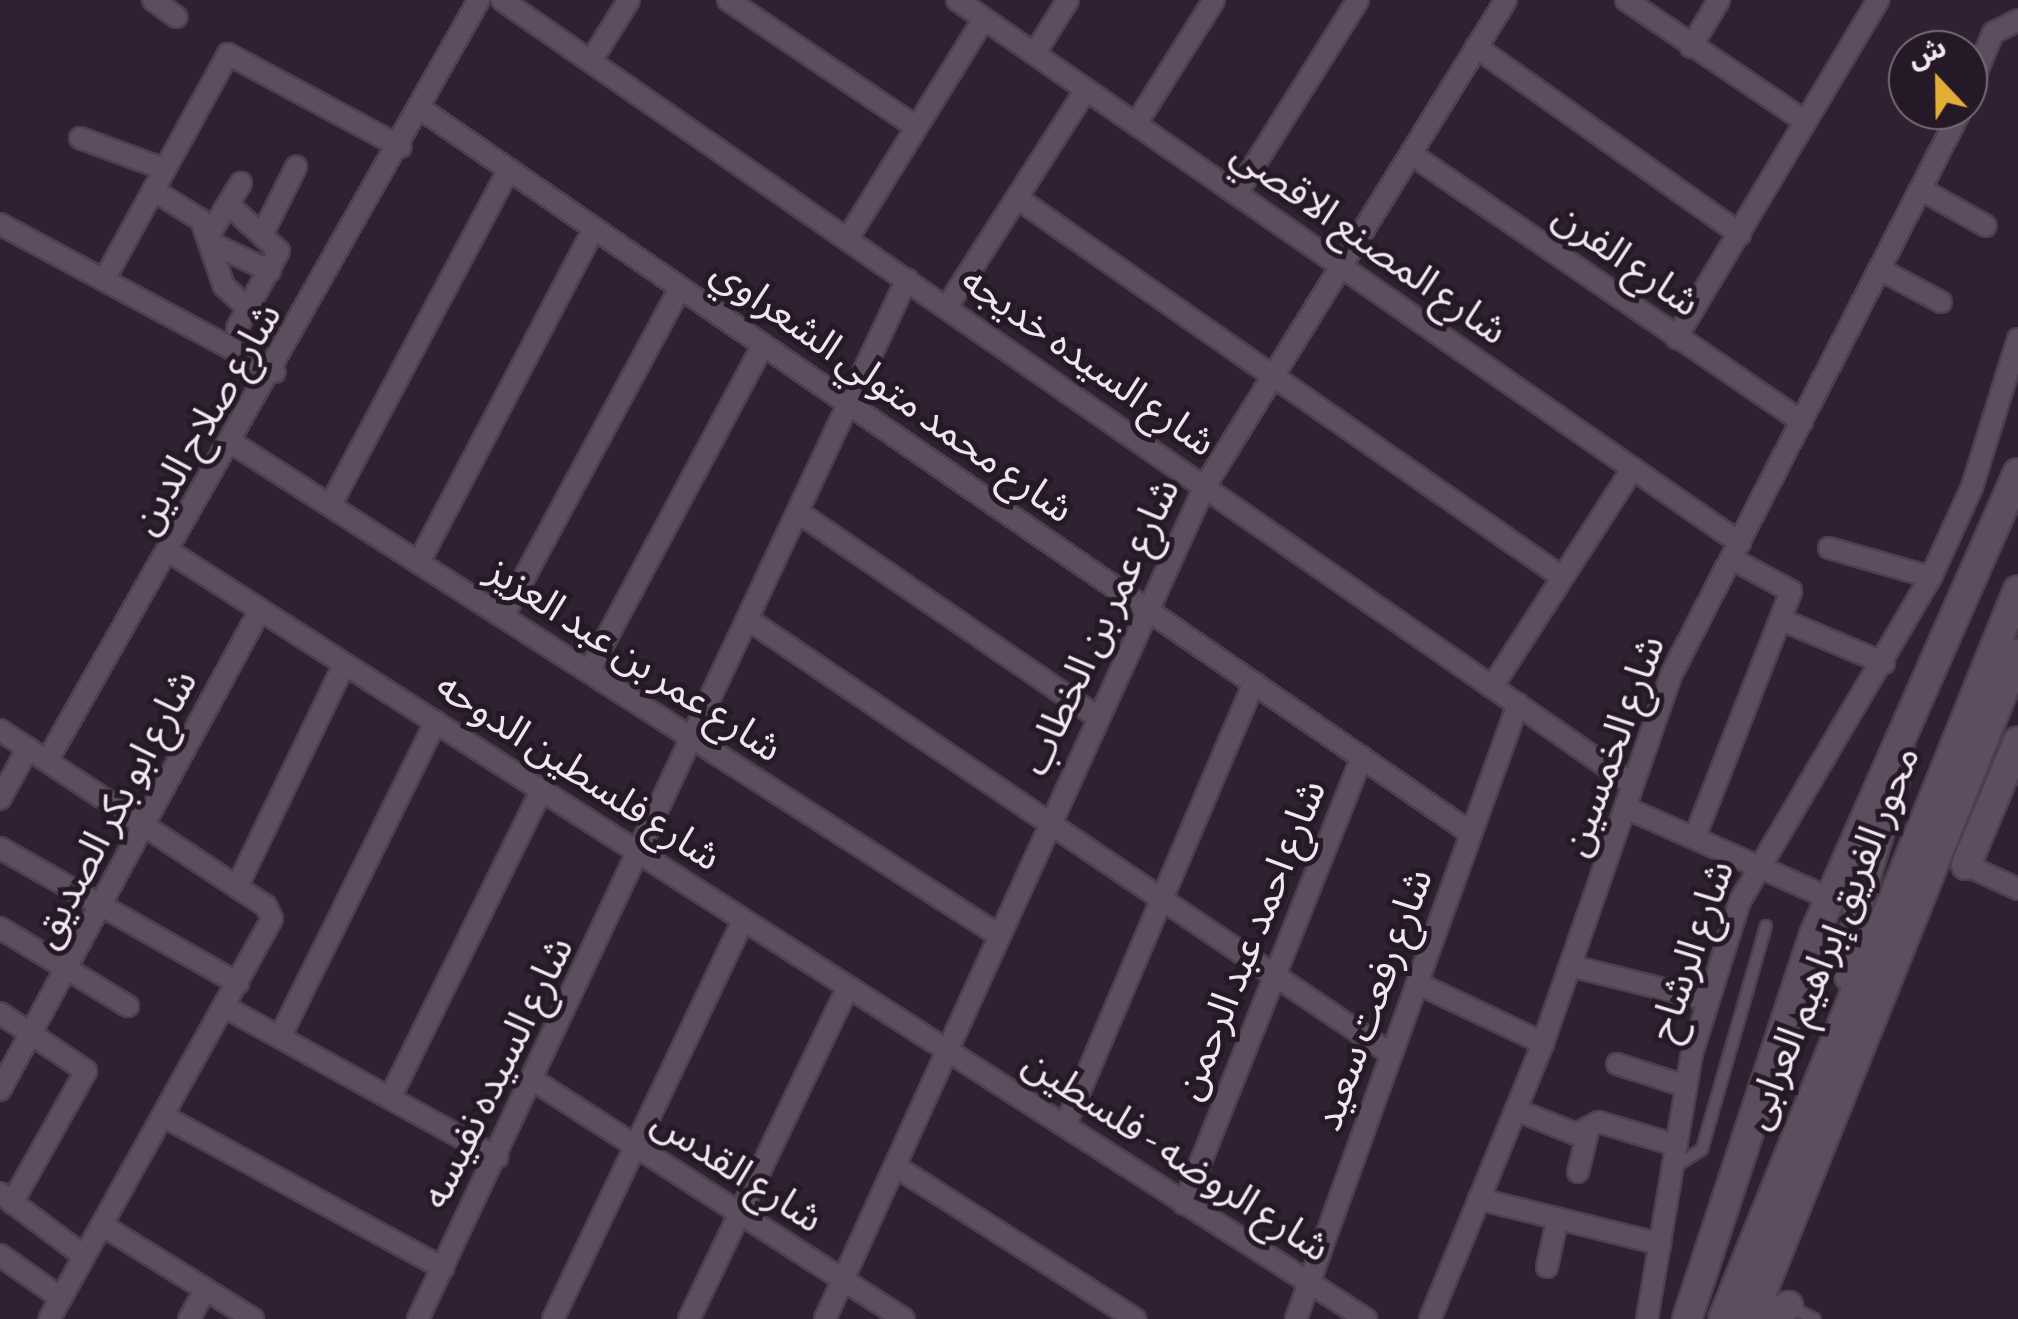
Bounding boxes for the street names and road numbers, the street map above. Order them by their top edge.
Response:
street label: شارع المصنع الاقصي [1222,130,1516,356]
street label: شارع الفرن [1544,192,1708,328]
street label: شارع محمد متولي الشعراوي [702,248,1082,534]
street label: شارع السيده خديجه [952,257,1224,467]
street label: شارع صلاح الدين [121,295,293,543]
street label: شارع عمر بن الخطاب [1011,471,1191,783]
street label: شارع عمر بن عبد العزيز [478,547,790,773]
street label: شارع الخمسين [1552,629,1676,863]
street label: شارع ابو بكر الصديق [22,662,208,956]
street label: شارع فلسطين الدوحه [427,662,729,882]
street label: محور الفريق إبراهيم العرابى [1733,740,1931,1136]
street label: شارع احمد عبد الرحمن [1165,773,1337,1107]
street label: شارع الرشاح [1639,854,1745,1048]
street label: شارع رفعت سعيد [1304,862,1444,1138]
street label: شارع السيده نفيسه [411,929,585,1217]
street label: شارع الروضه - فلسطين [1014,1039,1338,1273]
street label: شارع القدس [643,1098,831,1244]

